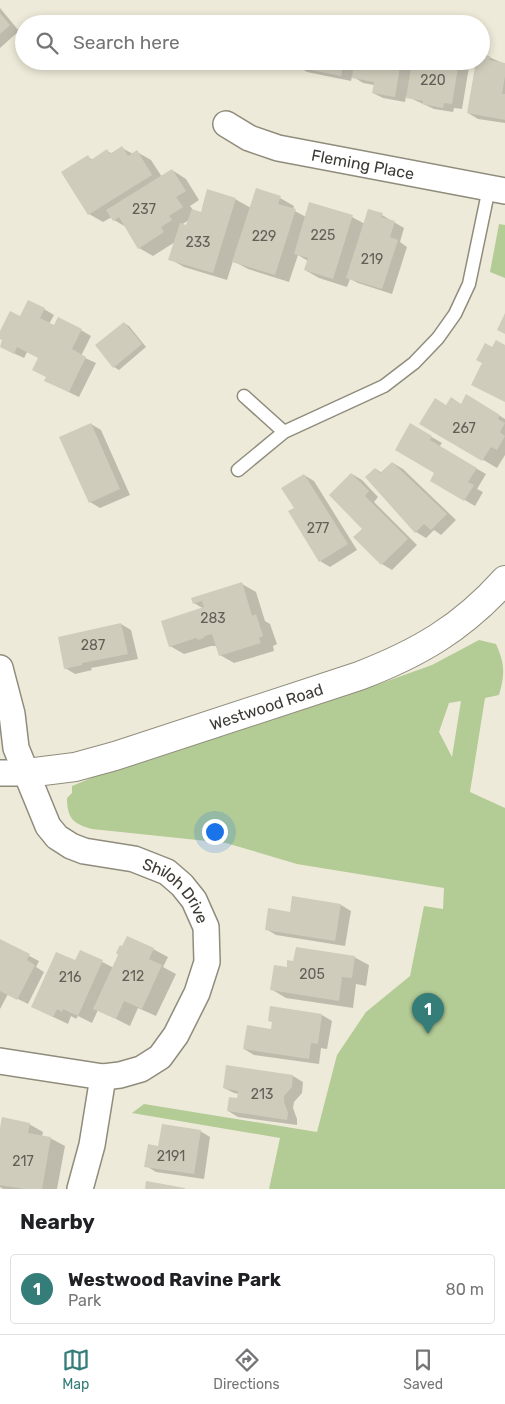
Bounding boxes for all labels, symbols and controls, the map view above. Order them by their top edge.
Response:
search box [15,15,490,70]
icon: search [33,29,61,57]
text: Search here [73,31,180,54]
house number: 220 [420,72,446,89]
street label: Fleming Place [310,146,416,184]
house number: 237 [132,201,156,218]
house number: 225 [311,227,335,244]
house number: 229 [252,228,276,245]
house number: 233 [185,234,211,251]
house number: 219 [361,251,383,268]
house number: 267 [452,420,476,437]
house number: 277 [307,520,329,537]
house number: 283 [200,610,226,627]
house number: 287 [81,637,105,654]
street label: Westwood Road [207,679,326,734]
your location [202,819,228,845]
street label: Shiloh Drive [140,854,212,926]
house number: 205 [299,966,325,983]
house number: 212 [122,968,144,985]
house number: 216 [59,969,81,986]
pin: 1 [412,993,444,1034]
house number: 213 [251,1086,273,1103]
house number: 2191 [157,1148,185,1165]
house number: 217 [12,1153,34,1170]
text: Nearby [20,1209,95,1234]
text: Westwood Ravine Park [68,1268,281,1291]
text: 1 [33,1280,41,1299]
text: 80 m [446,1280,484,1299]
text: Park [68,1291,101,1310]
tab: Map [62,1346,90,1393]
tab: Directions [213,1346,280,1393]
tab: Saved [403,1346,443,1393]

